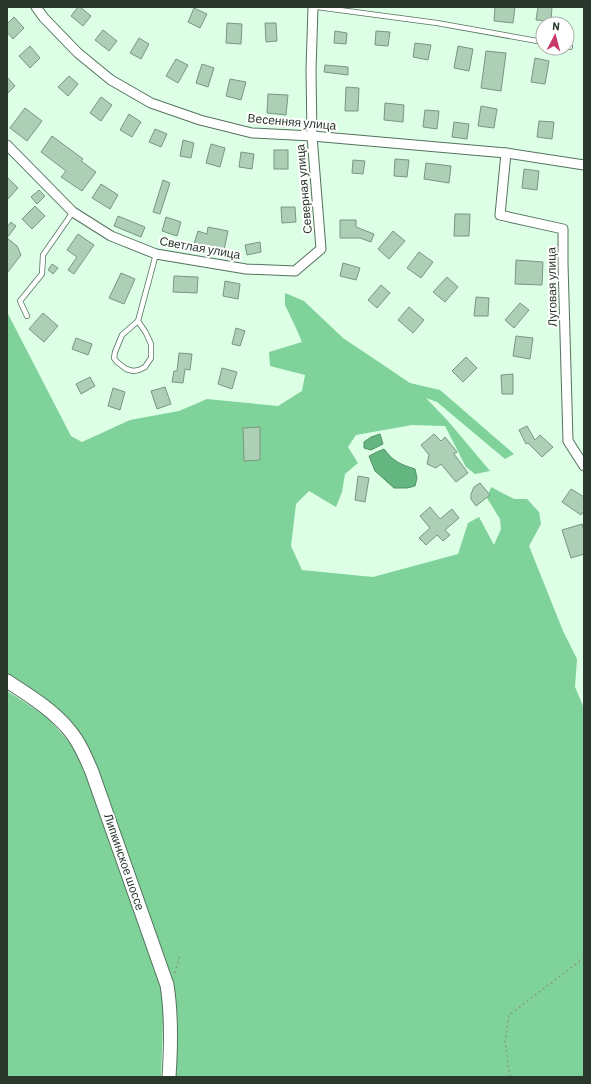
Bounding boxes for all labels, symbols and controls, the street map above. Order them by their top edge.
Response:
north arrow [535,16,575,56]
text: N [552,19,560,32]
street label: Весенняя улица [247,110,337,133]
street label: Северная улица [292,143,315,235]
street label: Светлая улица [158,233,242,262]
street label: Луговая улица [543,247,560,327]
street label: Липкинское шоссе [102,811,148,912]

